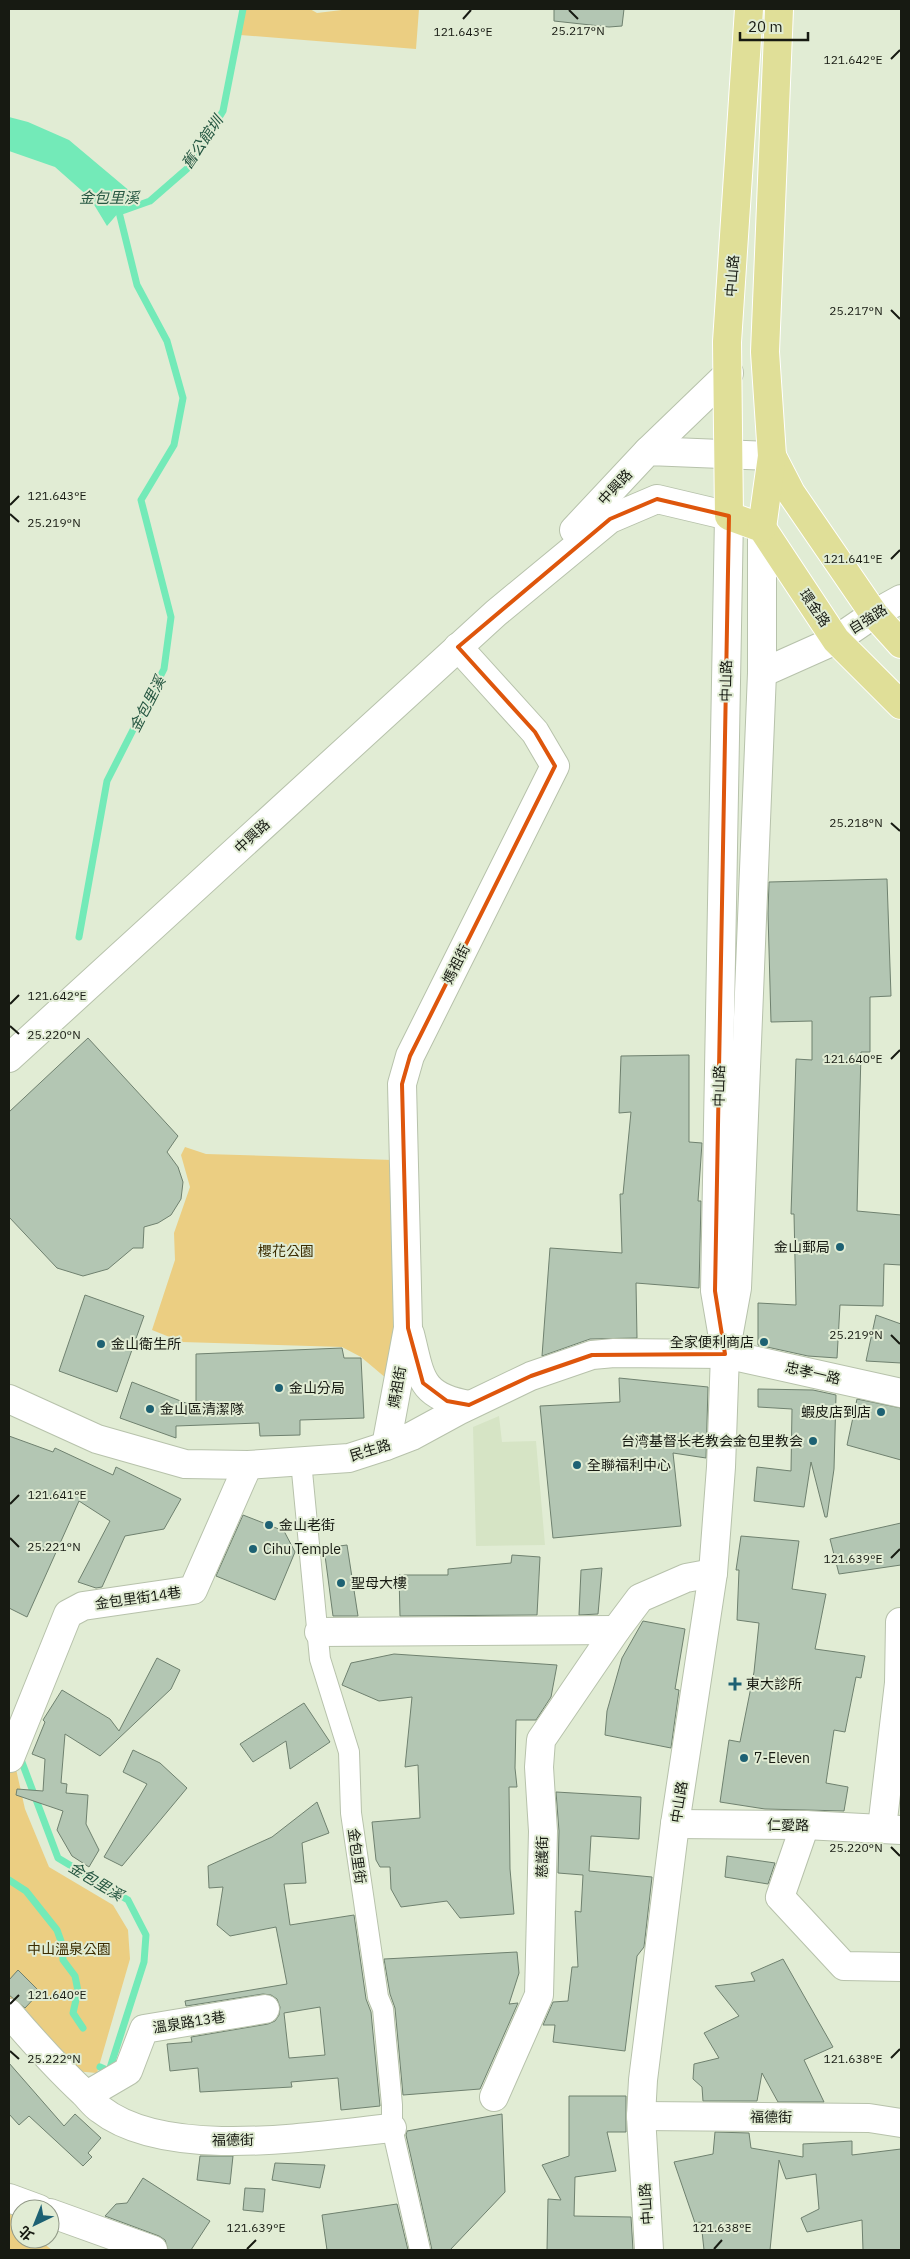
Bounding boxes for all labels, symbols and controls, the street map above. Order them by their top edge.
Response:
scale bar [740,10,808,42]
text: 20 m [748,17,783,36]
text: 25.217°N [551,23,605,38]
text: 121.643°E [433,24,493,39]
text: 121.642°E [823,52,883,67]
water label: 舊公館圳 [177,110,228,172]
water label: 金包里溪 [79,188,141,207]
street label: 中山路 [722,254,742,298]
text: 25.217°N [829,303,883,318]
street label: 中興路 [594,466,636,508]
text: 121.643°E [27,488,87,503]
text: 25.219°N [27,515,81,530]
text: 121.641°E [823,551,883,566]
street label: 環金路 [796,586,834,630]
street label: 自強路 [845,600,891,638]
street label: 中山路 [717,660,735,702]
water label: 金包里溪 [125,671,170,735]
street label: 中興路 [231,815,273,857]
text: 25.218°N [829,815,883,830]
street label: 媽祖街 [438,941,474,987]
text: 121.642°E [27,988,87,1003]
text: 25.220°N [27,1027,81,1042]
text: 121.640°E [823,1051,883,1066]
street label: 中山路 [710,1065,728,1107]
place label: 金山郵局 [774,1238,830,1256]
marker: 金山郵局 [834,1241,846,1253]
park label: 櫻花公園 [258,1242,314,1260]
text: 25.219°N [829,1327,883,1342]
place label: 全家便利商店 [670,1333,754,1351]
place label: 金山衛生所 [111,1335,181,1353]
marker: 全家便利商店 [758,1336,770,1348]
marker: 金山衛生所 [95,1338,107,1350]
street label: 忠孝一路 [784,1358,842,1388]
street label: 媽祖街 [384,1365,410,1409]
place label: 金山分局 [289,1379,345,1397]
marker: 金山分局 [273,1382,285,1394]
place label: 金山區清潔隊 [160,1400,244,1418]
marker: 金山區清潔隊 [144,1403,156,1415]
place label: 蝦皮店到店 [801,1403,871,1421]
marker: 蝦皮店到店 [875,1406,887,1418]
place label: 台湾基督长老教会金包里教会 [621,1432,803,1450]
street label: 民生路 [347,1435,393,1465]
marker: 台湾基督长老教会金包里教会 [807,1435,819,1447]
place label: 全聯福利中心 [587,1456,671,1474]
marker: 全聯福利中心 [571,1459,583,1471]
text: 121.641°E [27,1487,87,1502]
place label: 金山老街 [279,1516,335,1534]
marker: 金山老街 [263,1519,275,1531]
text: 25.221°N [27,1539,81,1554]
place label: Cihu Temple [263,1540,341,1558]
marker: Cihu Temple [247,1543,259,1555]
text: 121.639°E [823,1551,883,1566]
place label: 聖母大樓 [351,1574,407,1592]
marker: 聖母大樓 [335,1577,347,1589]
street label: 金包里街14巷 [94,1583,182,1613]
place label: 東大診所 [746,1675,802,1693]
marker: 東大診所 [728,1677,742,1691]
place label: 7-Eleven [754,1749,810,1767]
marker: 7-Eleven [738,1752,750,1764]
street label: 中山路 [667,1780,691,1824]
street label: 仁愛路 [767,1816,809,1834]
street label: 金包里街 [344,1827,370,1885]
street label: 慈護街 [533,1836,551,1878]
text: 25.220°N [829,1840,883,1855]
water label: 金包里溪 [65,1857,128,1906]
park label: 中山溫泉公園 [27,1940,111,1958]
text: 121.640°E [27,1987,87,2002]
street label: 溫泉路13巷 [152,2007,226,2037]
text: 25.222°N [27,2051,81,2066]
text: 121.638°E [823,2051,883,2066]
street label: 福德街 [750,2108,792,2126]
street label: 福德街 [212,2131,254,2149]
street label: 中山路 [636,2182,656,2226]
north arrow [10,2199,60,2249]
text: 121.639°E [226,2220,286,2235]
text: 121.638°E [692,2220,752,2235]
text: 北 [15,2222,37,2245]

